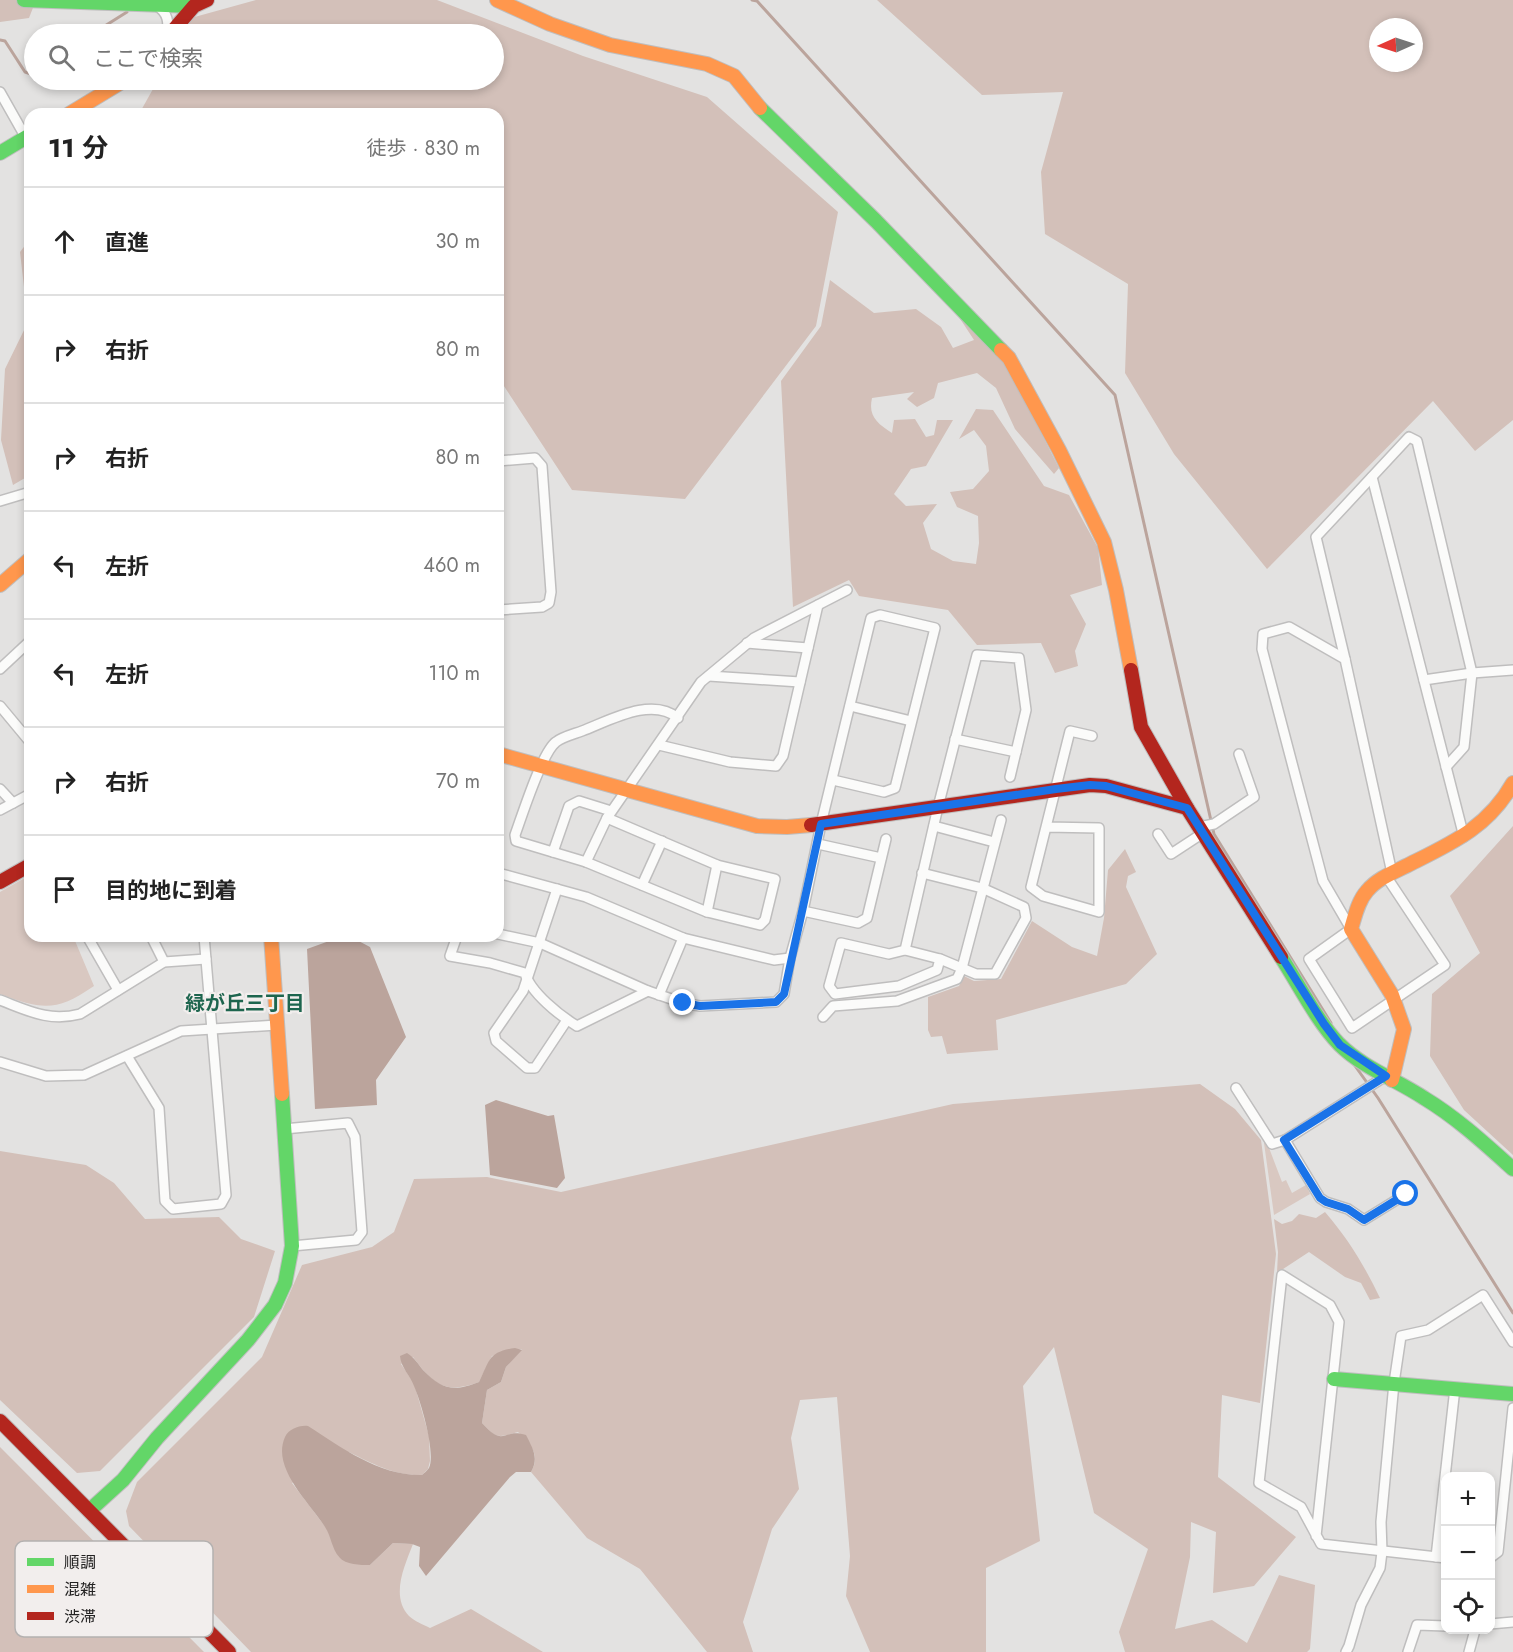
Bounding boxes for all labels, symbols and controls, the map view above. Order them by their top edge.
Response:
north arrow [1369,18,1423,72]
search box [24,24,504,90]
icon: search [45,41,78,74]
text: ここで検索 [93,42,203,74]
text: 11 分 [48,129,108,167]
text: 徒歩 · 830 m [367,134,480,163]
icon: ahead [48,225,81,258]
text: 直進 [105,226,149,258]
text: 30 m [435,227,480,256]
icon: right [48,333,81,366]
text: 右折 [105,334,149,366]
text: 80 m [435,335,480,364]
icon: right [48,441,81,474]
text: 右折 [105,442,149,474]
text: 80 m [435,443,480,472]
icon: left [48,549,81,582]
text: 左折 [105,550,149,582]
text: 460 m [423,551,480,580]
icon: left [48,657,81,690]
text: 左折 [105,658,149,690]
text: 110 m [428,659,480,688]
icon: right [48,765,81,798]
text: 右折 [105,766,149,798]
text: 70 m [436,767,480,796]
icon: arrive [48,873,81,906]
text: 目的地に到着 [105,874,237,906]
district label: 緑が丘三丁目 [185,989,305,1018]
route end [669,989,695,1015]
route start [1392,1180,1418,1206]
map controls [1441,1472,1495,1634]
button: + [1441,1472,1495,1526]
button: − [1441,1526,1495,1580]
legend [15,1541,213,1637]
text: 順調 [64,1551,96,1574]
text: 混雑 [64,1578,96,1601]
button: locate [1441,1580,1495,1634]
text: 渋滞 [64,1605,96,1628]

